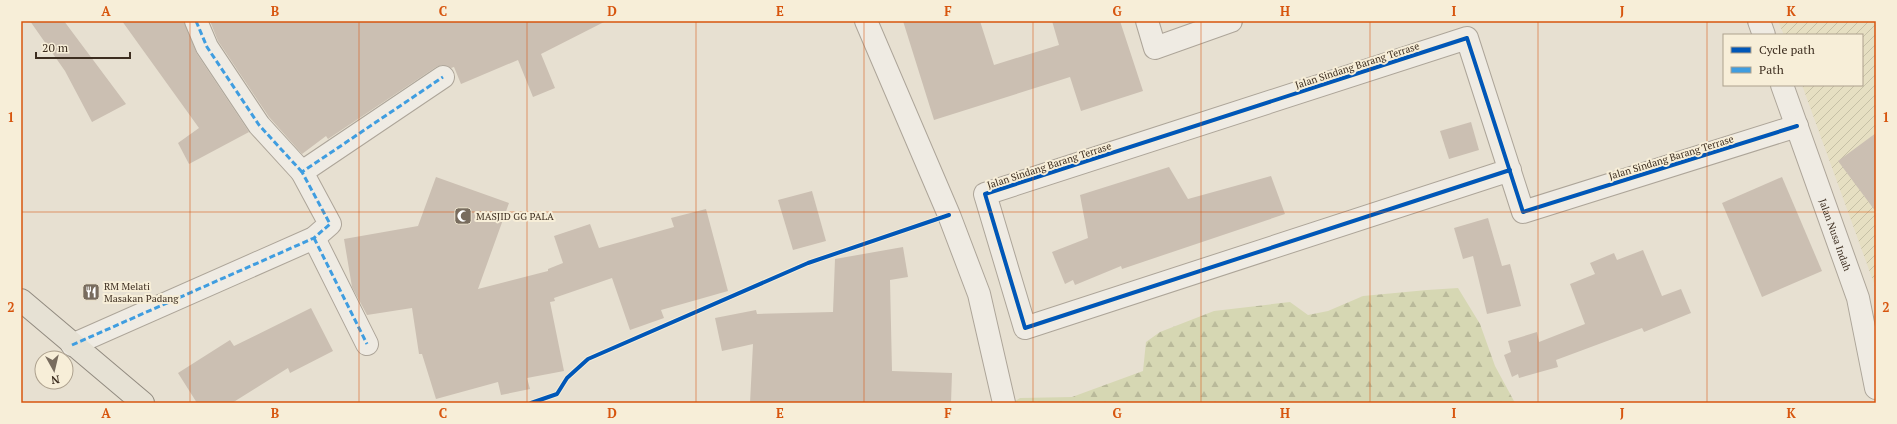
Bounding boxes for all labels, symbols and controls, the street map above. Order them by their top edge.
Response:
text: A [101,2,111,20]
text: B [271,2,279,20]
text: C [439,2,447,20]
text: D [607,2,617,20]
text: E [776,2,784,20]
text: F [944,2,952,20]
text: G [1112,2,1122,20]
text: H [1280,2,1290,20]
text: I [1452,2,1457,20]
text: J [1620,2,1625,20]
text: K [1786,2,1796,20]
scale bar [36,34,130,60]
legend [1723,34,1863,86]
street label: Jalan Sindang Barang Terrase [1293,39,1421,92]
text: 20 m [42,40,69,55]
text: Cycle path [1759,42,1815,57]
text: Path [1759,62,1784,77]
text: 1 [7,108,15,126]
text: 1 [1882,108,1890,126]
street label: Jalan Sindang Barang Terrase [1607,132,1735,183]
street label: Jalan Sindang Barang Terrase [985,139,1113,192]
street label: Jalan Nusa Indah [1816,197,1854,273]
mosque icon: MASJID GG PALA [453,206,473,226]
place label: MASJID GG PALA [476,210,554,223]
place label: RM Melati Masakan Padang [104,280,179,305]
restaurant icon: RM Melati Masakan Padang [81,282,101,302]
text: 2 [7,298,15,316]
text: 2 [1882,298,1890,316]
north arrow [34,350,74,390]
text: N [50,372,60,388]
text: A [101,404,111,422]
text: B [271,404,279,422]
text: C [439,404,447,422]
text: D [607,404,617,422]
text: E [776,404,784,422]
text: F [944,404,952,422]
text: G [1112,404,1122,422]
text: H [1280,404,1290,422]
text: I [1452,404,1457,422]
text: J [1620,404,1625,422]
text: K [1786,404,1796,422]

